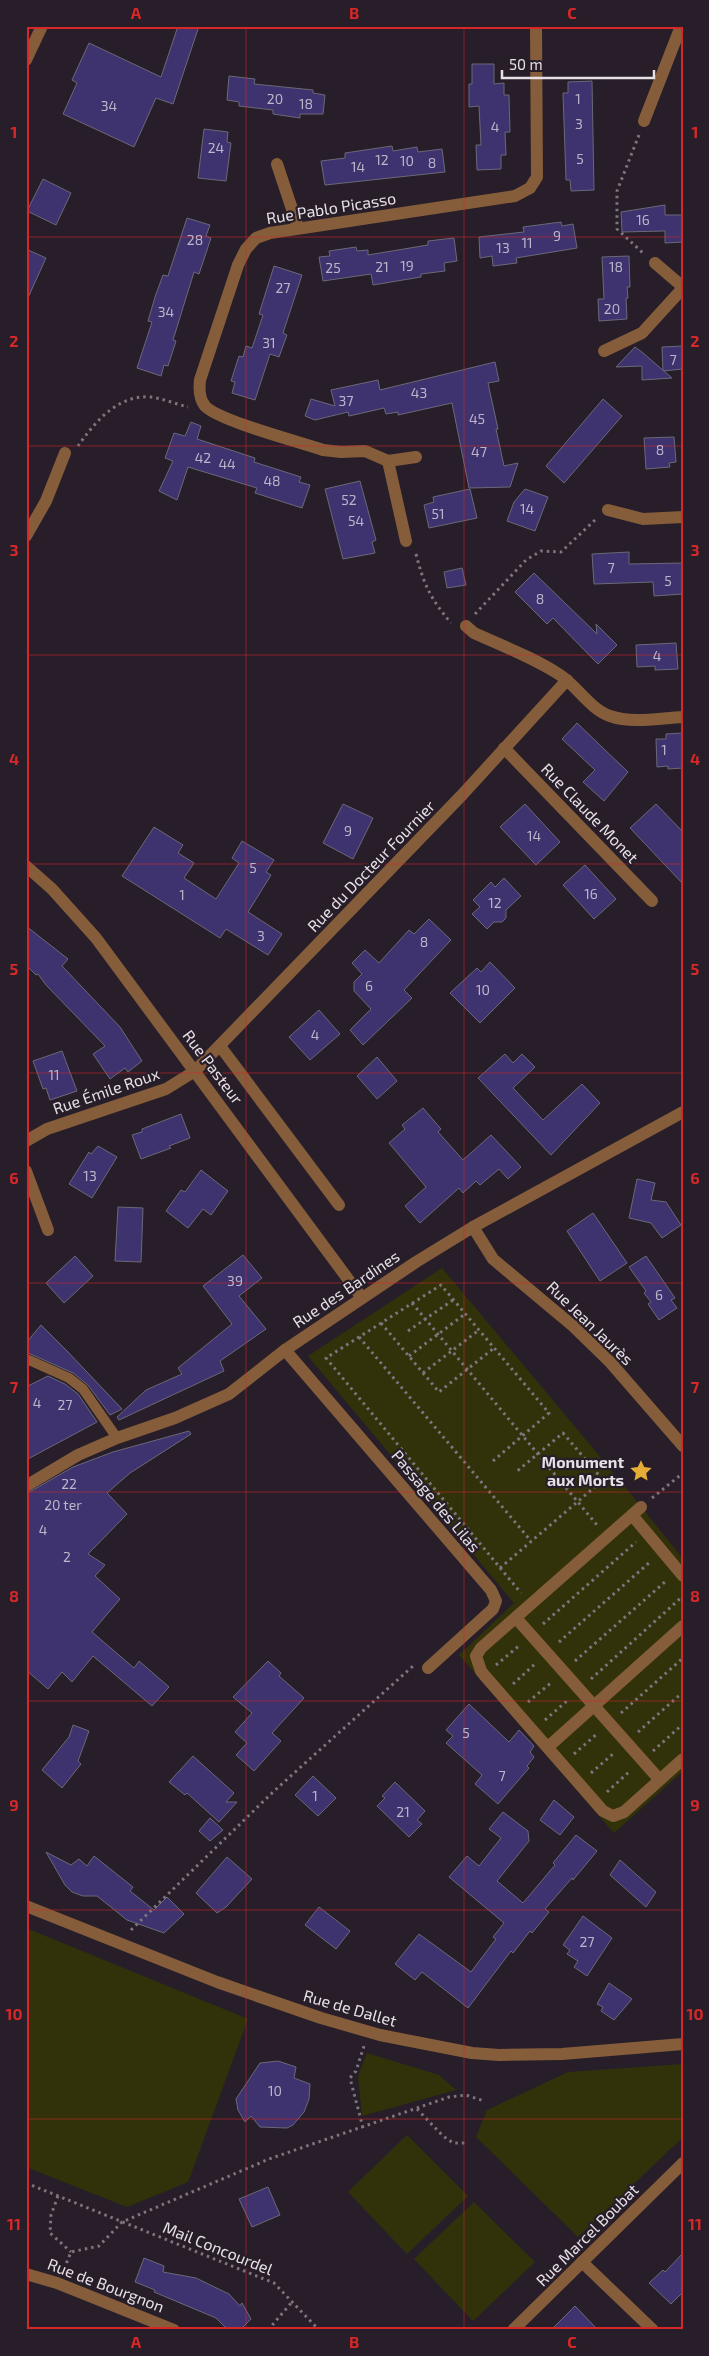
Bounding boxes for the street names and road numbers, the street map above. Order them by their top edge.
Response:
street label: Rue Pablo Picasso [265,188,397,227]
street label: Rue Claude Monet [538,759,643,867]
street label: Rue du Docteur Fournier [303,796,439,935]
street label: Rue Pasteur [179,1026,248,1108]
street label: Rue Émile Roux [50,1063,162,1118]
street label: Rue des Bardines [289,1246,403,1331]
street label: Rue Jean Jaurès [543,1277,637,1369]
street label: Passage des Lilas [388,1446,485,1556]
street label: Rue de Dallet [301,1985,399,2030]
street label: Rue Marcel Boubat [532,2180,642,2290]
street label: Mail Concourdel [160,2217,276,2278]
street label: Rue de Bourgnon [45,2254,167,2316]

